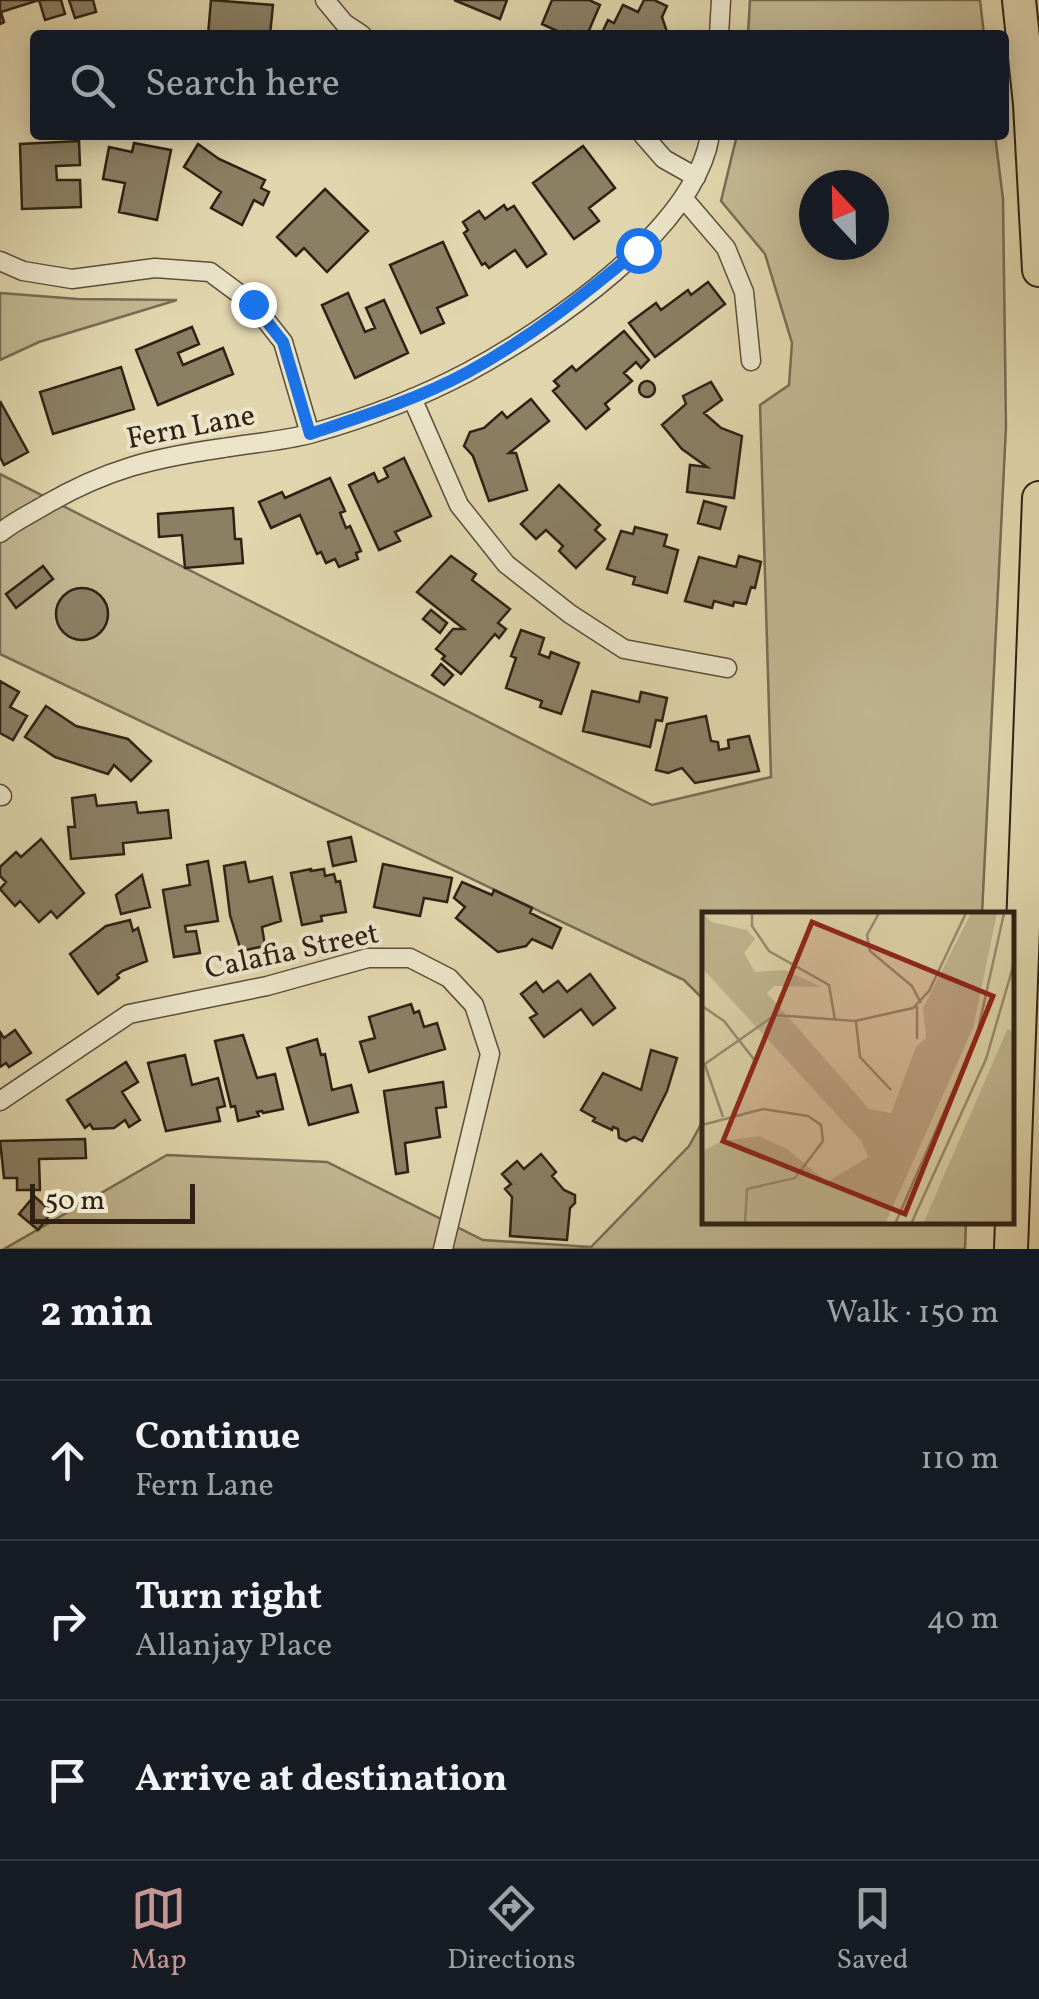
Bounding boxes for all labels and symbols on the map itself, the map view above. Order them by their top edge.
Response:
north arrow [799,170,889,260]
route start [616,228,662,274]
route end [231,282,277,328]
street label: Fern Lane [123,395,259,461]
inset map [702,912,1014,1224]
street label: Calafia Street [201,913,383,991]
scale bar [30,1179,195,1224]

